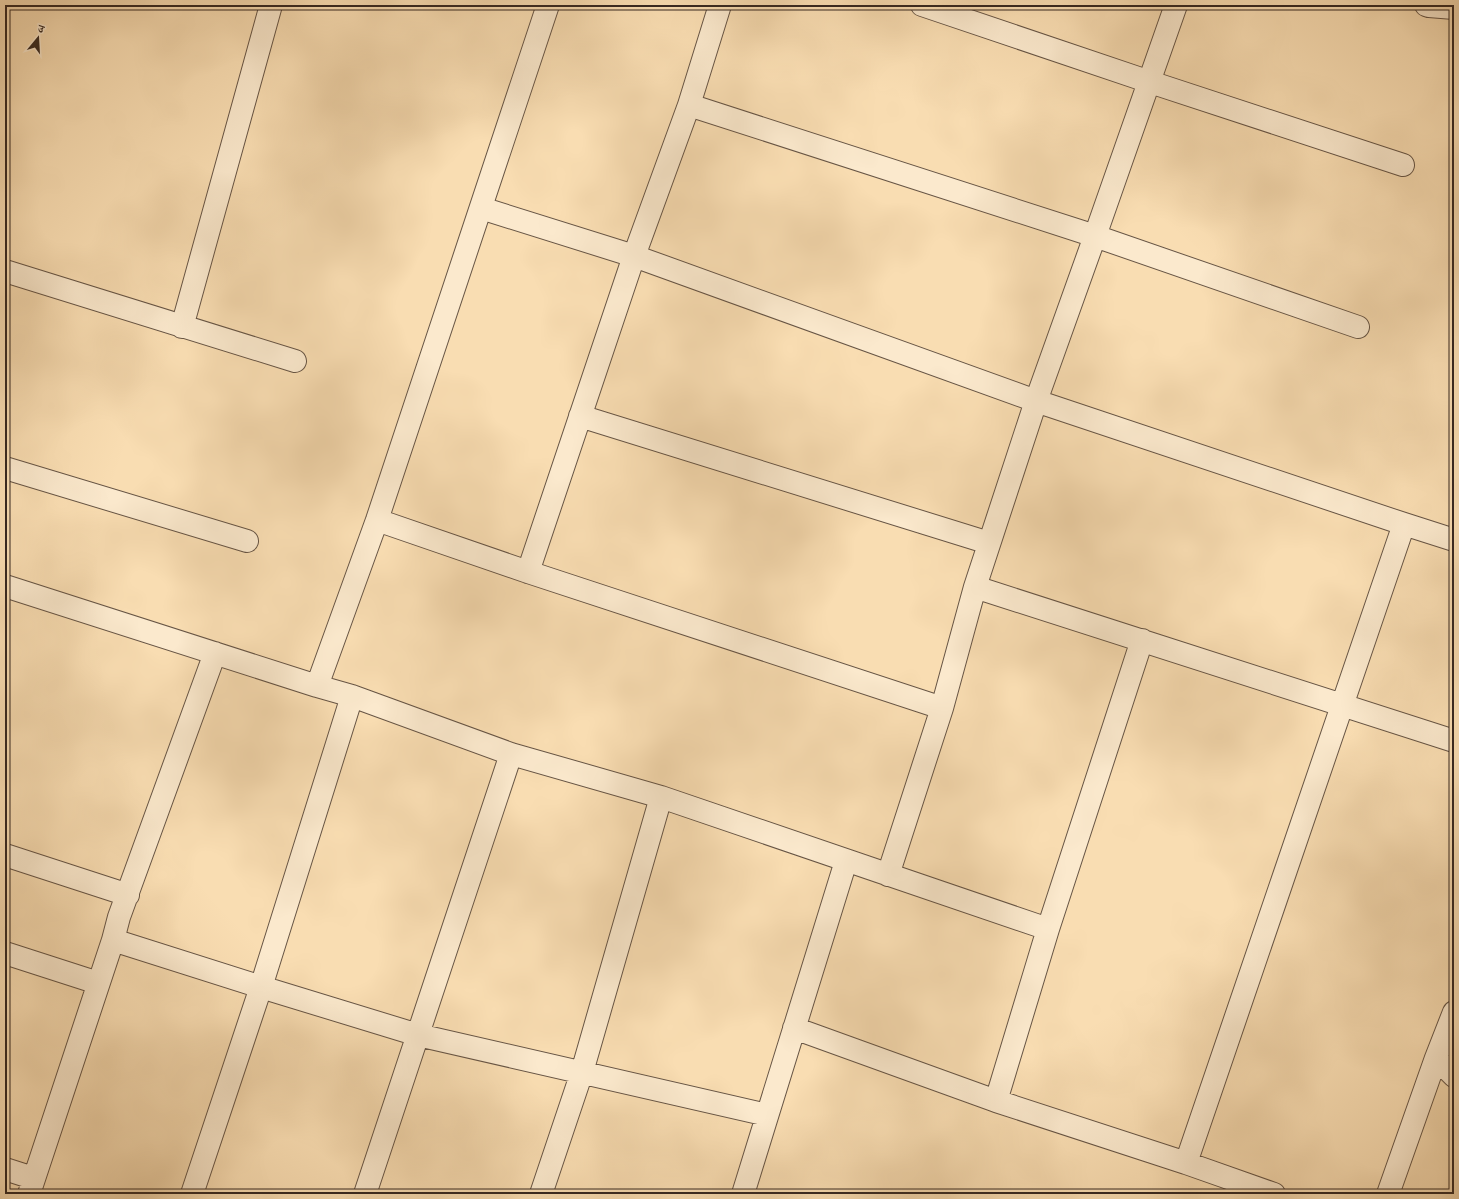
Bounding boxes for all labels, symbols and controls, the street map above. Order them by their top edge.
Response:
north arrow [18,18,58,58]
text: उ [35,22,47,38]

